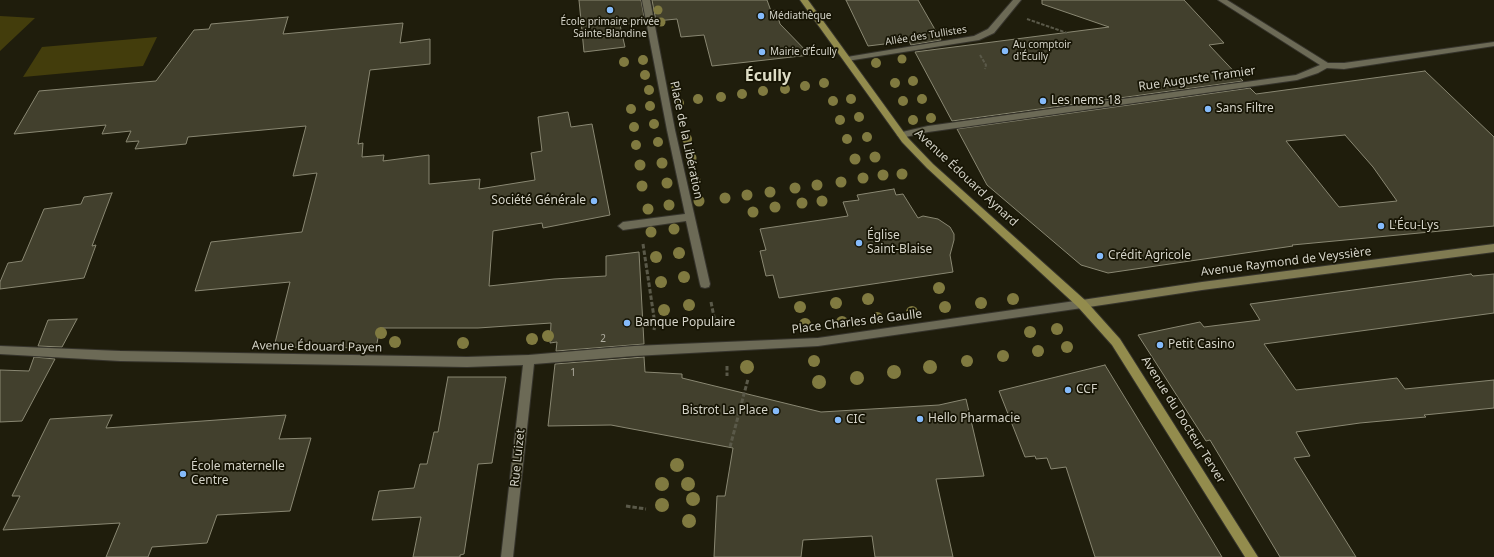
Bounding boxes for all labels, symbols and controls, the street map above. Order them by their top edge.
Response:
marker: École primaire privée Sainte-Blandine [605,5,615,15]
place label: Médiathèque [769,10,831,22]
marker: Médiathèque [756,11,766,21]
place label: École primaire privée Sainte-Blandine [560,16,660,40]
street label: Allée des Tullistes [884,24,968,48]
place label: Au comptoir d'Écully [1013,39,1071,62]
place label: Mairie d’Écully [770,46,837,58]
marker: Au comptoir d'Écully [1000,46,1010,56]
marker: Mairie d’Écully [757,47,767,57]
street label: Rue Auguste Tramier [1137,64,1257,94]
district label: Écully [745,66,791,86]
street label: Place de la Libération [666,80,706,200]
place label: Les nems 18 [1051,94,1121,108]
marker: Les nems 18 [1038,96,1048,106]
place label: Sans Filtre [1216,102,1274,116]
marker: Sans Filtre [1203,104,1213,114]
street label: Avenue Édouard Aynard [911,126,1021,230]
place label: Société Générale [491,194,586,208]
marker: Société Générale [589,196,599,206]
place label: L'Écu-Lys [1389,219,1439,233]
marker: L'Écu-Lys [1376,221,1386,231]
place label: Église Saint-Blaise [867,229,932,257]
marker: Église Saint-Blaise [854,238,864,248]
street label: Avenue Raymond de Veyssière [1200,244,1372,280]
place label: Crédit Agricole [1108,249,1191,263]
marker: Crédit Agricole [1095,251,1105,261]
street label: Place Charles de Gaulle [791,307,923,337]
place label: Banque Populaire [635,316,735,330]
marker: Banque Populaire [622,318,632,328]
house number: 2 [600,333,606,345]
place label: Petit Casino [1168,338,1235,352]
street label: Avenue Édouard Payen [252,339,382,355]
marker: Petit Casino [1155,340,1165,350]
street label: Avenue du Docteur Terver [1138,354,1228,486]
house number: 1 [570,367,576,379]
place label: CCF [1076,383,1097,397]
marker: CCF [1063,385,1073,395]
place label: Bistrot La Place [682,404,768,418]
marker: Bistrot La Place [771,406,781,416]
place label: Hello Pharmacie [928,412,1020,426]
place label: CIC [846,413,865,427]
marker: Hello Pharmacie [915,414,925,424]
marker: CIC [833,415,843,425]
street label: Rue Luizet [508,428,528,488]
place label: École maternelle Centre [191,460,285,488]
marker: École maternelle Centre [178,469,188,479]

